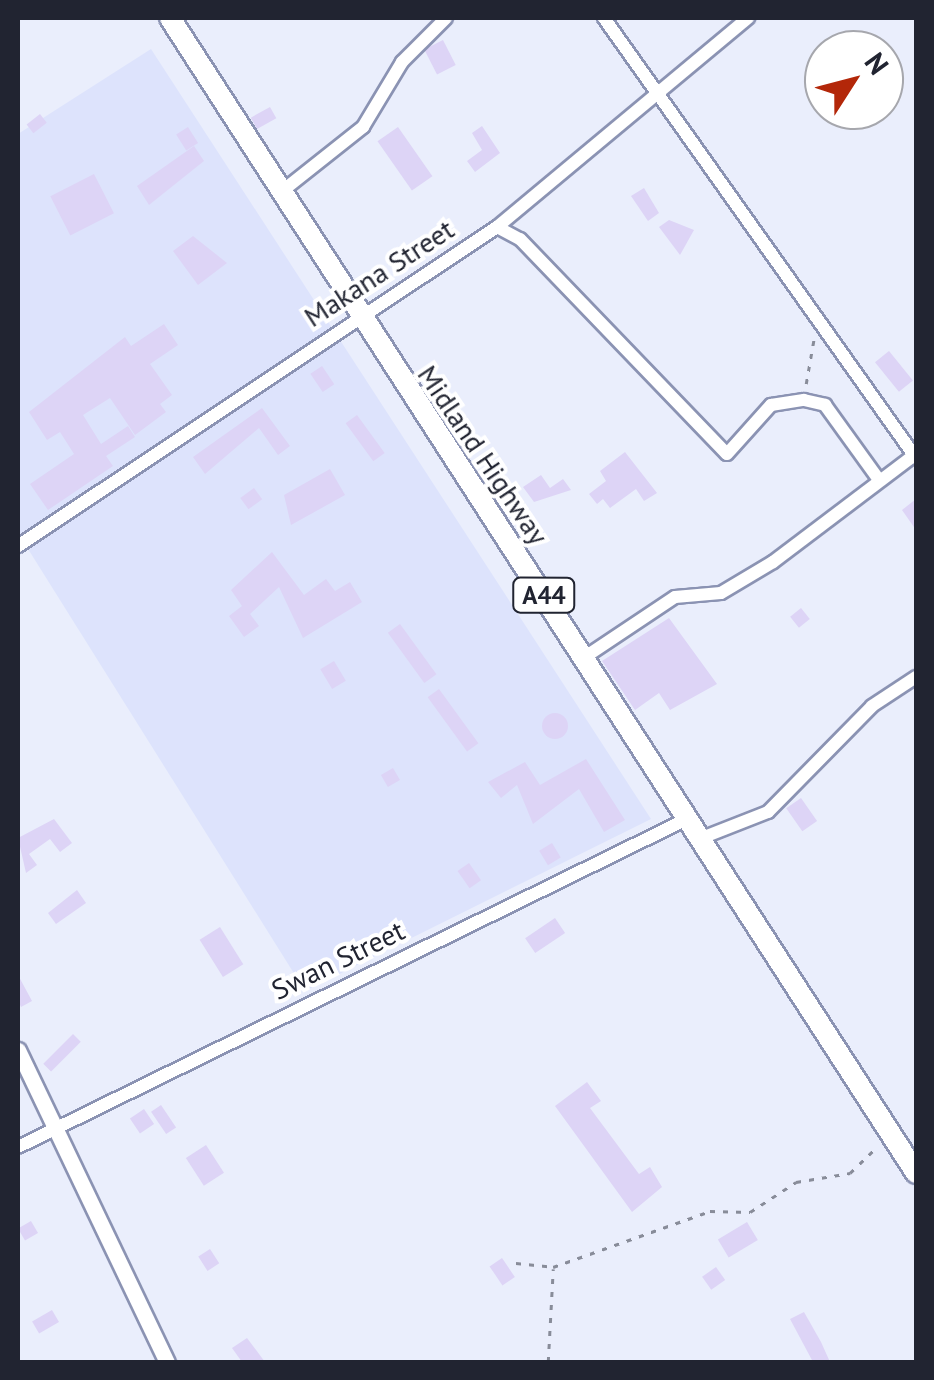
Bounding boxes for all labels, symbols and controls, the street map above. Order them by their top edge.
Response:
north arrow [804,30,904,130]
text: N [857,45,897,82]
street label: Makana Street [298,212,460,334]
street label: Midland Highway [411,359,555,551]
road number: A44 [512,575,576,615]
street label: Swan Street [266,913,410,1007]

